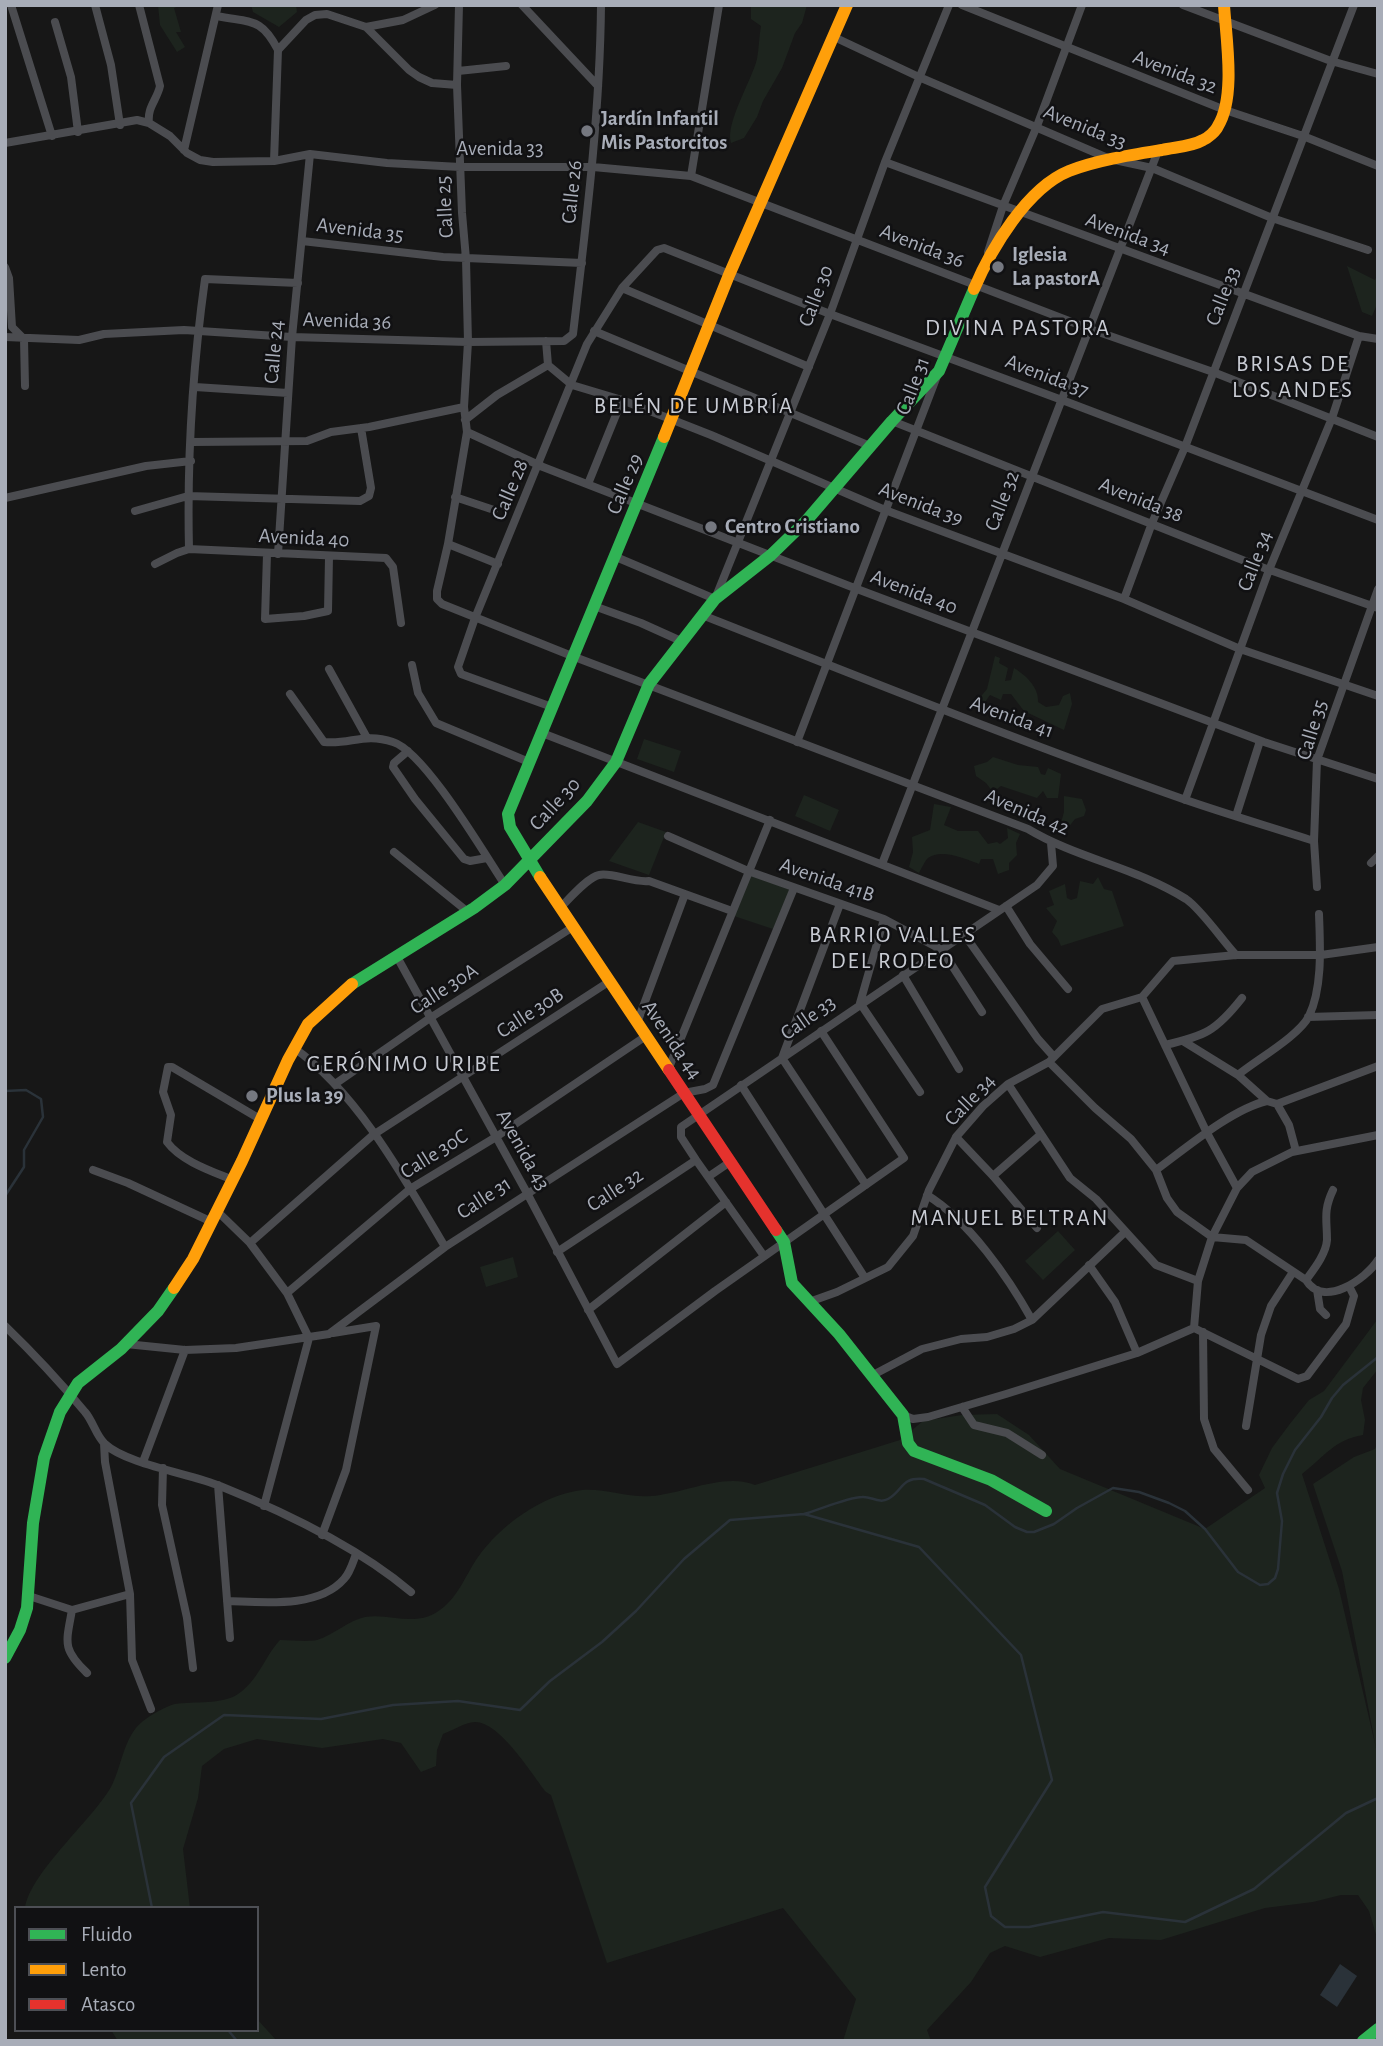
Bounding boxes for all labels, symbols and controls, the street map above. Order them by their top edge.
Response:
street label: Avenida 32 [1129,44,1221,100]
street label: Avenida 33 [1040,99,1130,155]
place label: Jardín Infantil Mis Pastorcitos [601,106,727,156]
marker: Jardín Infantil Mis Pastorcitos [579,123,595,139]
street label: Avenida 33 [456,136,544,162]
street label: Calle 26 [556,159,588,225]
street label: Calle 25 [431,175,459,239]
street label: Avenida 34 [1082,207,1174,261]
street label: Avenida 35 [315,212,405,248]
street label: Avenida 36 [876,218,968,274]
place label: Iglesia La pastorA [1012,242,1100,292]
marker: Iglesia La pastorA [990,259,1006,275]
street label: Calle 30 [793,262,839,330]
street label: Calle 33 [1200,263,1246,329]
street label: Avenida 36 [302,307,392,335]
district label: DIVINA PASTORA [927,314,1109,342]
street label: Calle 24 [259,319,289,385]
street label: Avenida 37 [1002,349,1092,403]
district label: BRISAS DE LOS ANDES [1233,350,1353,404]
street label: Calle 31 [890,353,936,419]
district label: BELÉN DE UMBRÍA [596,392,792,420]
street label: Calle 29 [601,450,649,518]
street label: Calle 28 [486,456,534,524]
street label: Calle 32 [979,467,1025,535]
street label: Avenida 38 [1095,472,1187,528]
street label: Avenida 39 [875,476,967,532]
place label: Centro Cristiano [725,514,860,540]
marker: Centro Cristiano [703,519,719,535]
street label: Avenida 40 [258,523,350,553]
street label: Calle 34 [1232,527,1278,595]
street label: Avenida 40 [867,564,961,620]
street label: Avenida 41 [967,690,1057,744]
street label: Calle 35 [1291,697,1333,763]
street label: Calle 30 [524,772,586,836]
street label: Avenida 42 [981,783,1073,841]
street label: Avenida 41B [776,852,878,908]
district label: BARRIO VALLES DEL RODEO [811,921,975,975]
street label: Calle 30A [405,958,483,1020]
street label: Calle 30B [492,982,568,1044]
street label: Calle 33 [776,990,840,1046]
street label: Avenida 44 [636,996,708,1084]
district label: GERÓNIMO URIBE [308,1050,500,1078]
street label: Calle 34 [939,1069,1001,1131]
place label: Plus la 39 [266,1083,343,1109]
marker: Plus la 39 [244,1088,260,1104]
street label: Avenida 43 [490,1105,556,1195]
street label: Calle 30C [396,1123,472,1185]
street label: Calle 32 [582,1162,648,1218]
street label: Calle 31 [452,1171,516,1225]
district label: MANUEL BELTRAN [912,1204,1108,1232]
legend [14,1906,259,2032]
text: Fluido [81,1924,132,1945]
text: Lento [81,1959,127,1980]
text: Atasco [81,1994,135,2015]

